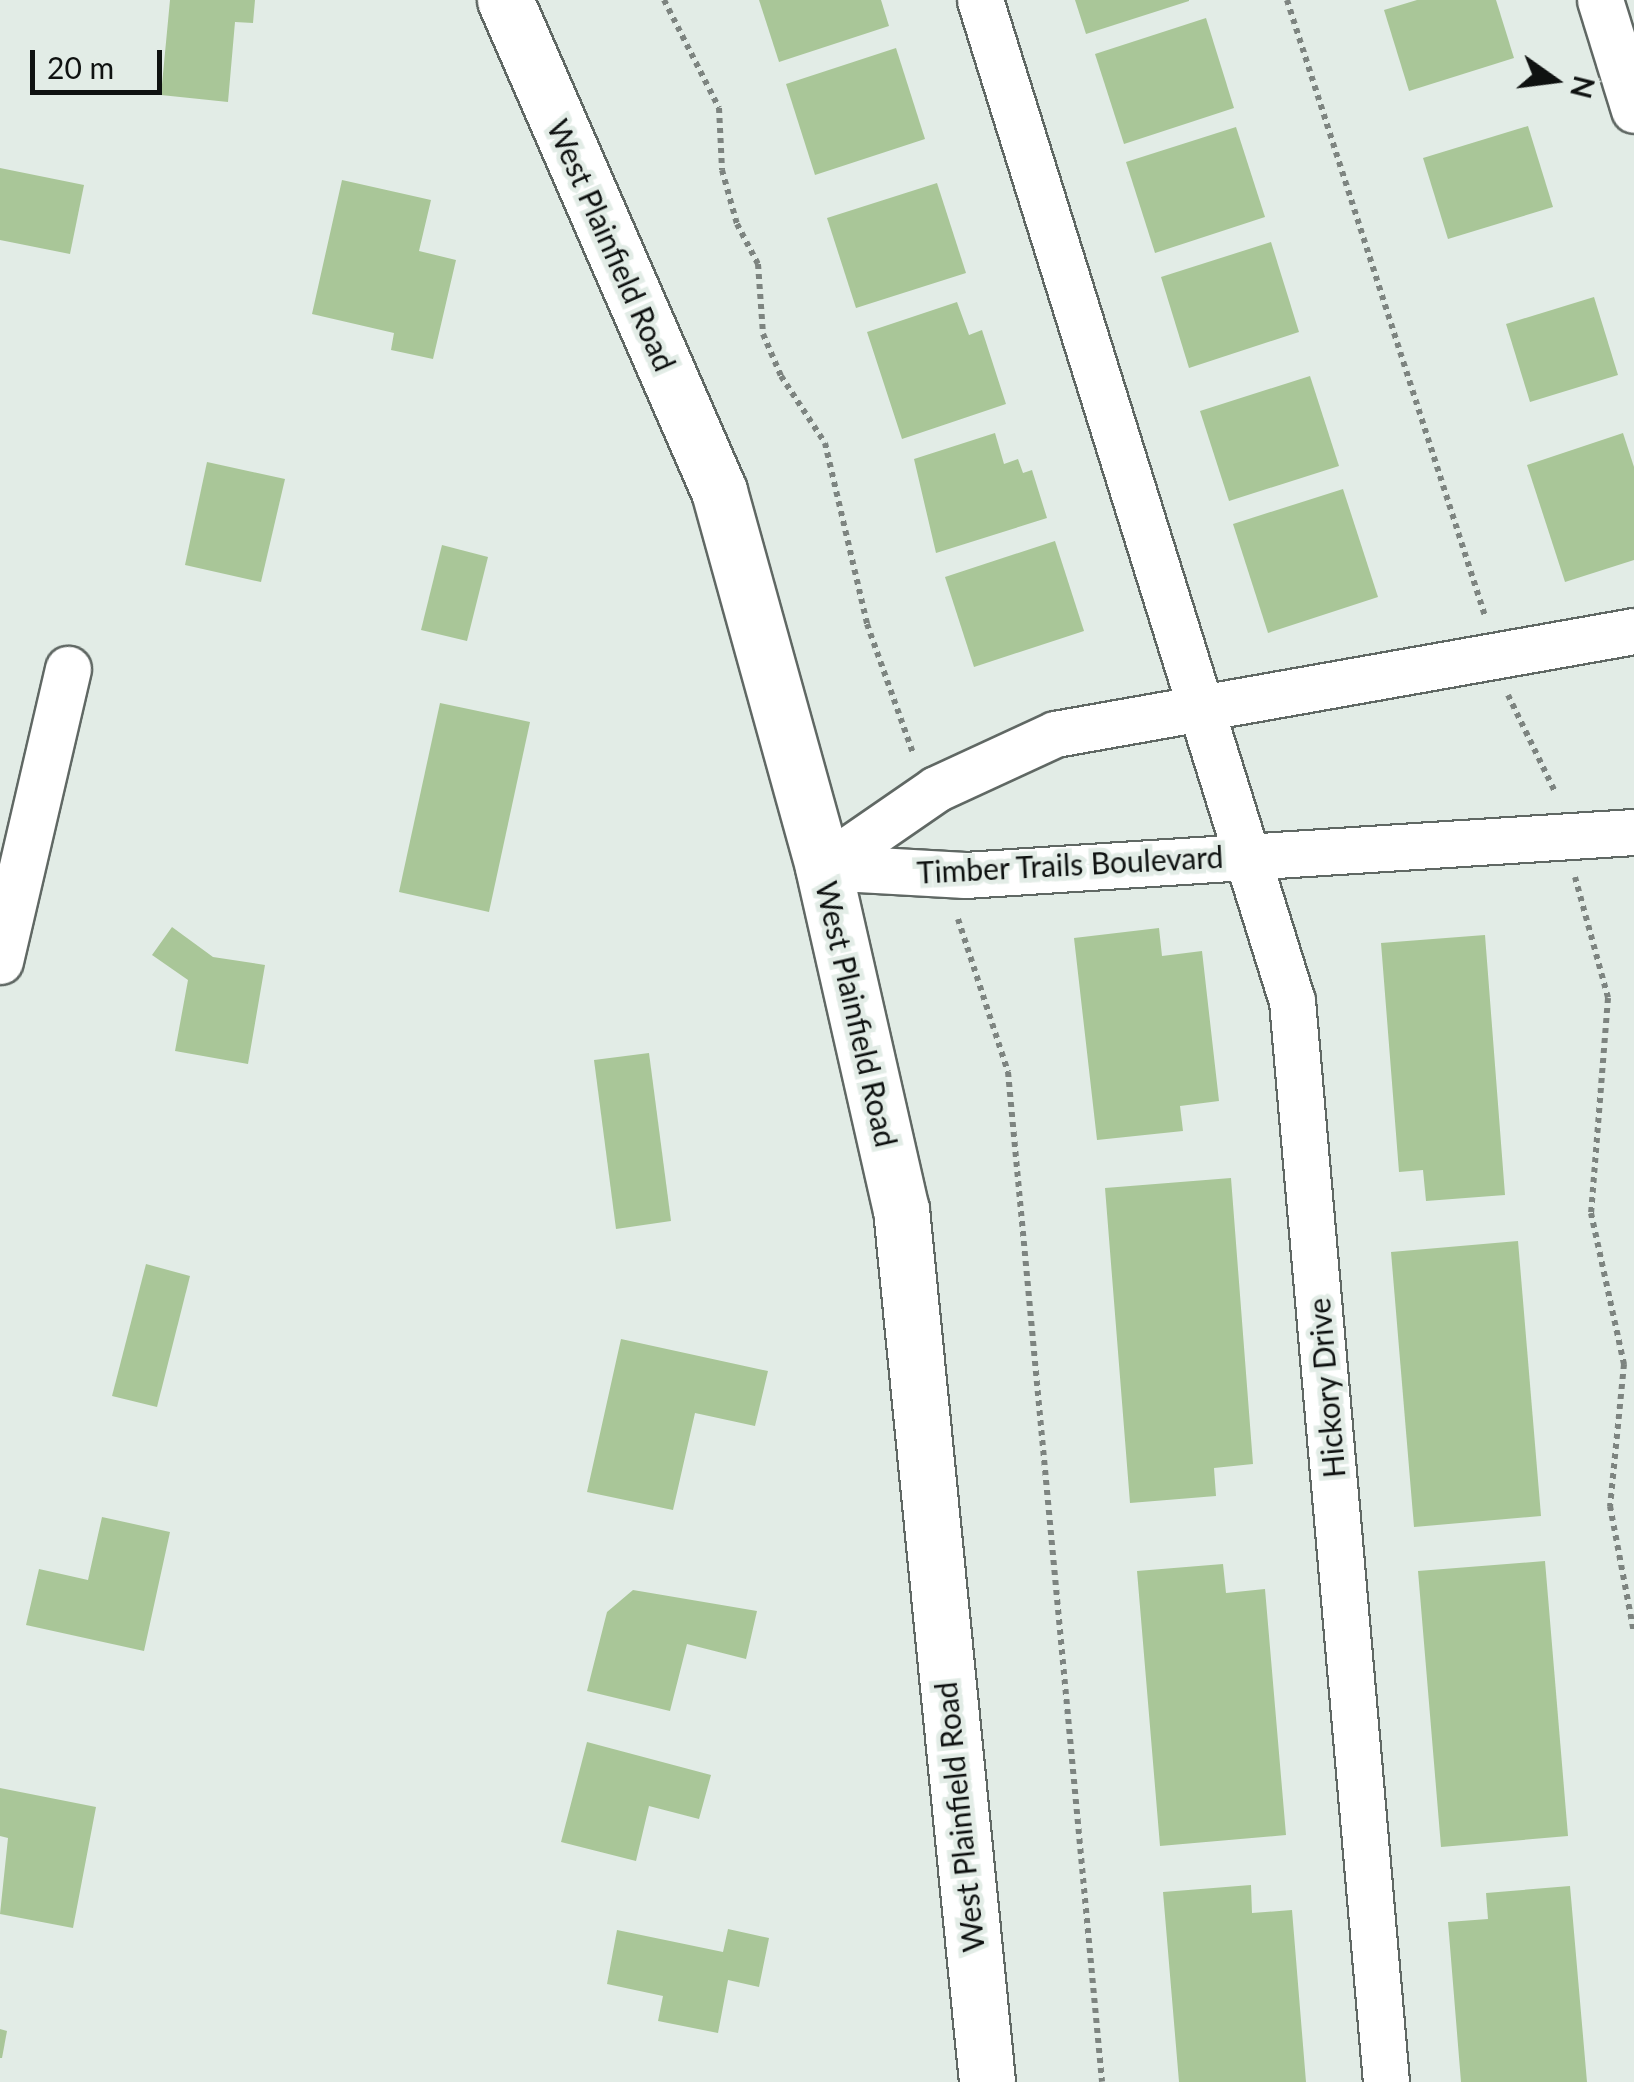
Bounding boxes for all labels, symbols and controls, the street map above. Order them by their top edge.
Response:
scale bar [35,30,168,92]
north arrow [1504,30,1604,130]
text: 20 m [47,49,114,85]
text: N [1564,73,1602,102]
street label: West Plainfield Road [540,114,684,376]
street label: Timber Trails Boulevard [915,838,1225,890]
street label: West Plainfield Road [809,878,905,1150]
street label: Hickory Drive [1300,1296,1352,1480]
street label: West Plainfield Road [927,1680,991,1954]

